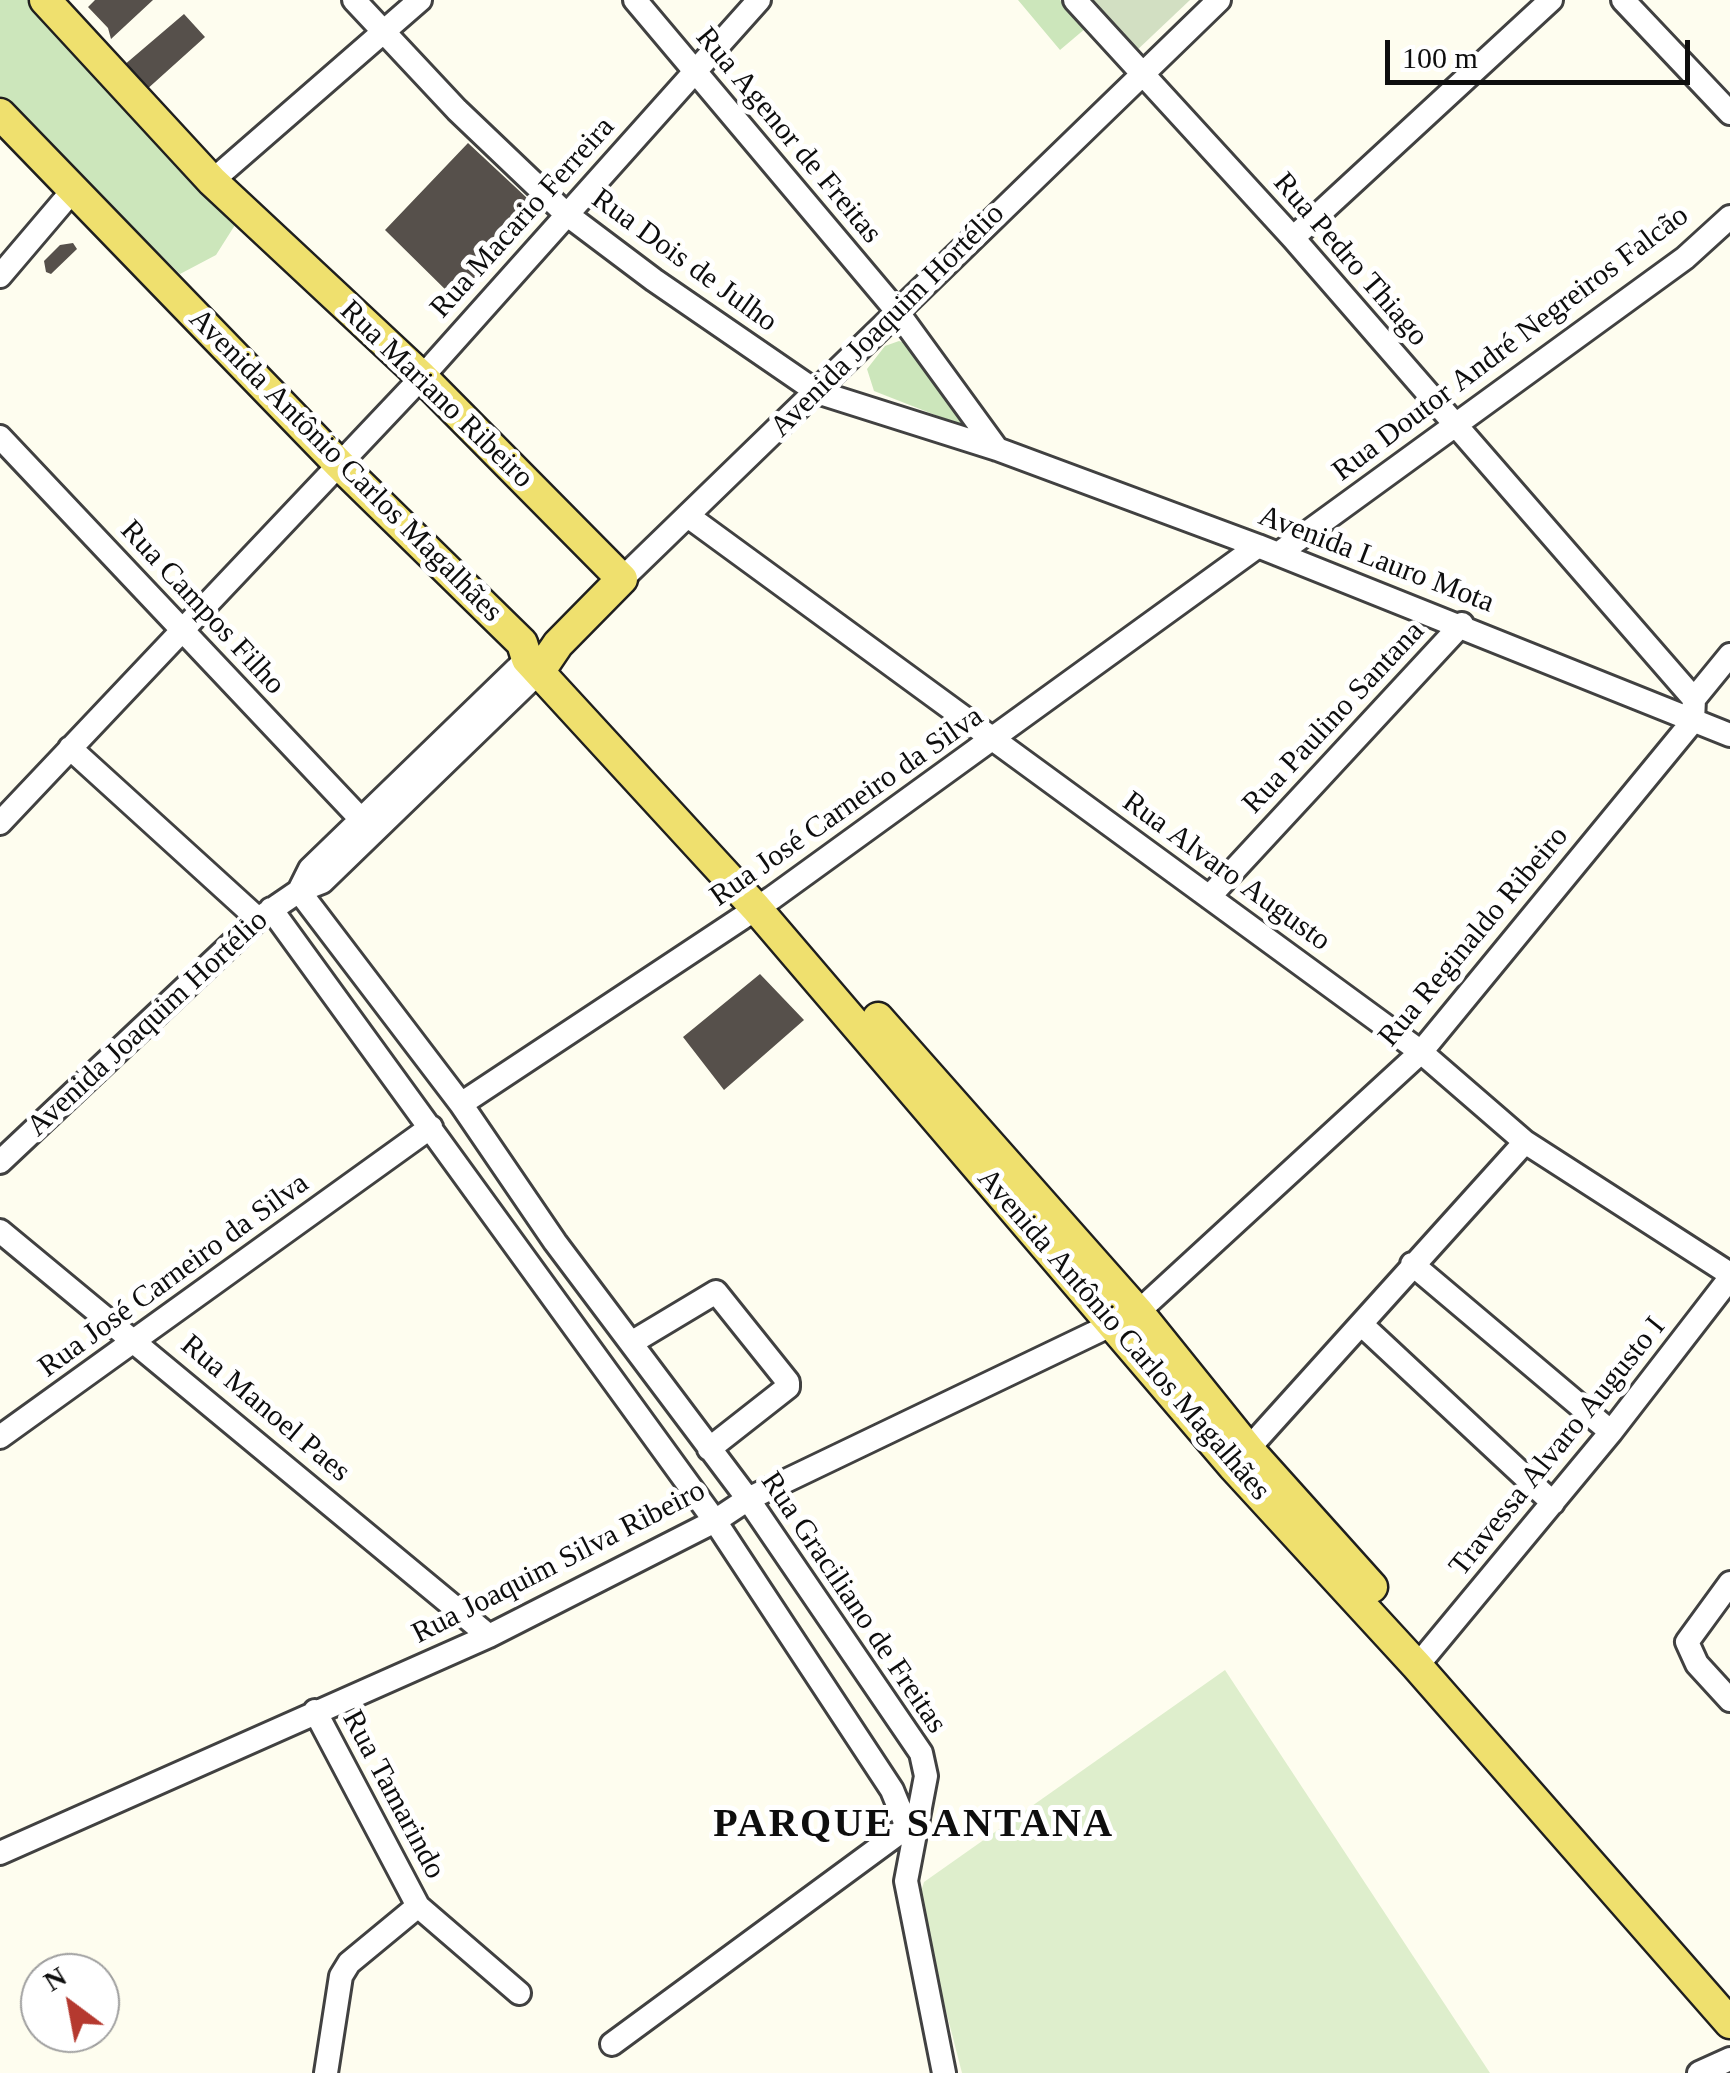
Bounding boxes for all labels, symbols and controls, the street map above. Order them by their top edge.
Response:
scale bar [1390,20,1695,82]
street label: Rua Agenor de Freitas [687,21,889,251]
text: 100 m [1402,41,1478,74]
street label: Rua Macario Ferreira [423,110,623,326]
street label: Rua Pedro Thiago [1265,166,1435,354]
street label: Rua Dois de Julho [584,182,784,340]
street label: Avenida Joaquim Hortélio [764,197,1012,445]
street label: Rua Doutor André Negreiros Falcão [1326,198,1696,490]
street label: Rua Mariano Ribeiro [332,294,540,496]
street label: Avenida Antônio Carlos Magalhães [181,302,509,630]
street label: Avenida Lauro Mota [1253,499,1499,621]
street label: Rua Campos Filho [112,513,292,703]
street label: Rua Paulino Santana [1236,614,1432,822]
street label: Rua José Carneiro da Silva [704,699,990,915]
street label: Rua Alvaro Augusto [1115,784,1337,960]
street label: Rua Reginaldo Ribeiro [1371,819,1577,1055]
street label: Avenida Joaquim Hortélio [20,903,276,1145]
street label: Avenida Antônio Carlos Magalhães [969,1161,1277,1509]
street label: Rua José Carneiro da Silva [32,1166,316,1386]
street label: Travessa Alvaro Augusto I [1442,1310,1674,1584]
street label: Rua Manoel Paes [173,1328,357,1490]
street label: Rua Graciliano de Freitas [752,1466,954,1740]
street label: Rua Joaquim Silva Ribeiro [406,1473,712,1653]
street label: Rua Tamarindo [334,1705,452,1885]
district label: PARQUE SANTANA [713,1802,1115,1850]
north arrow [20,1953,120,2053]
text: N [38,1960,72,1997]

